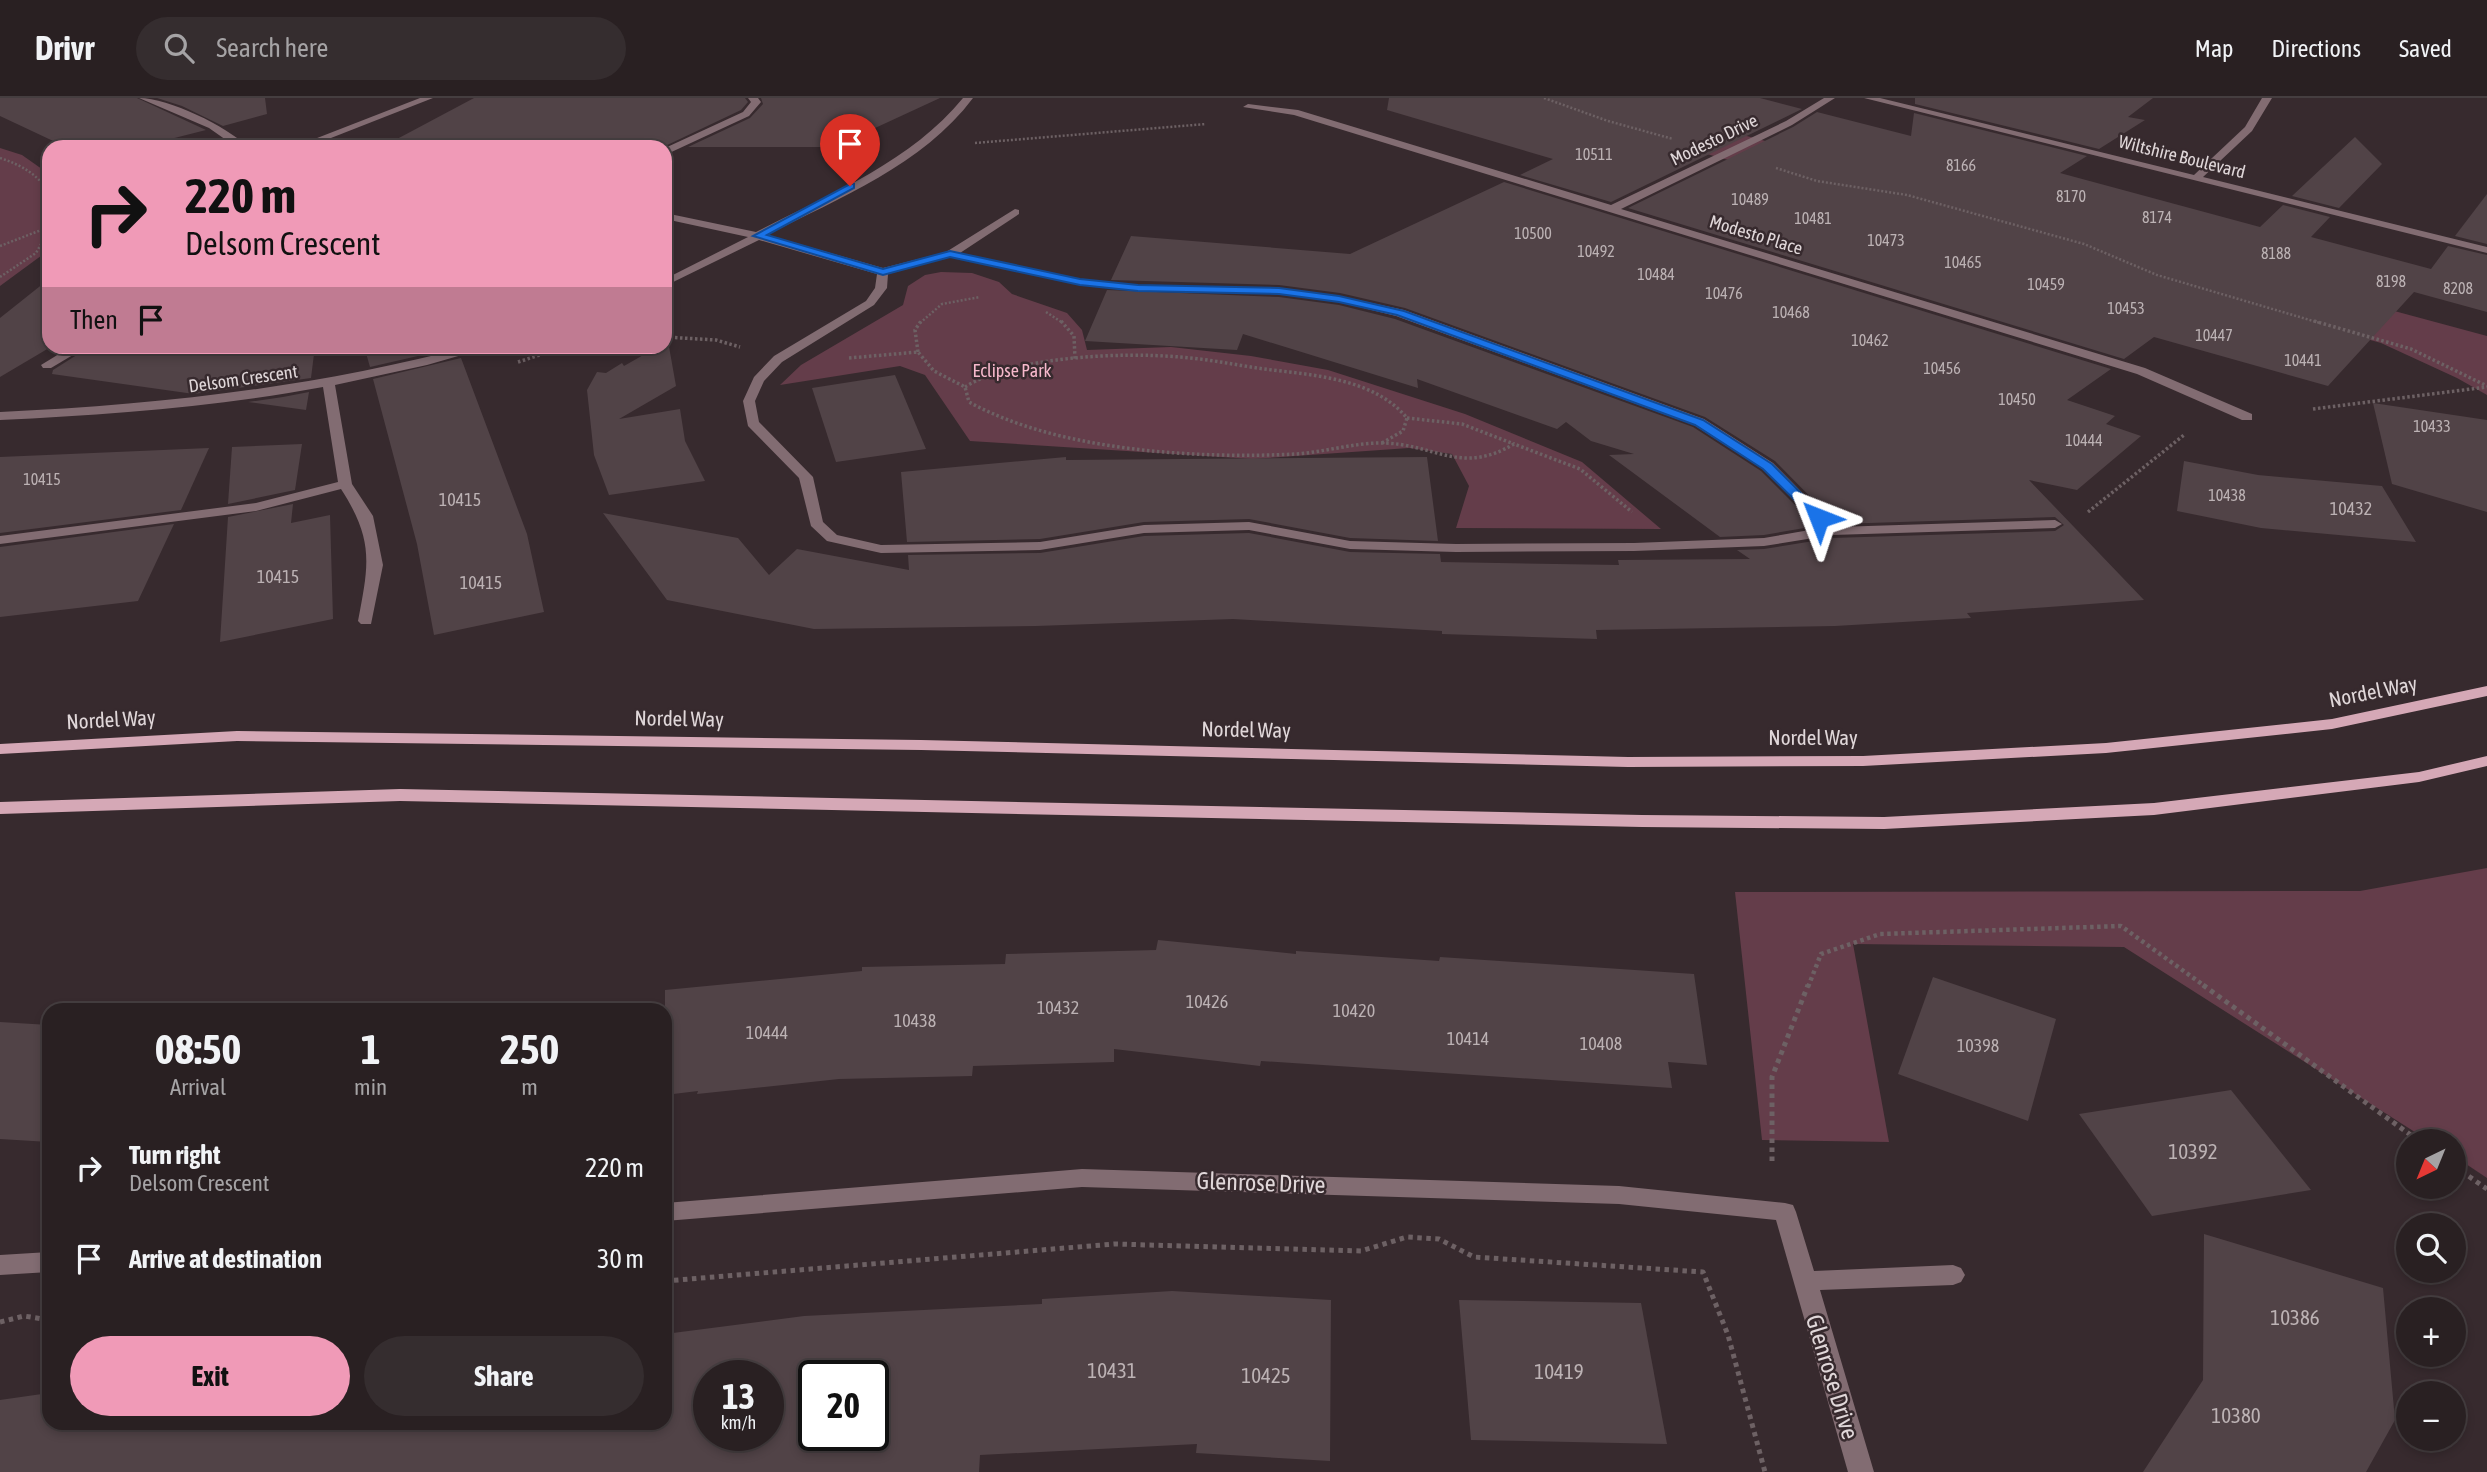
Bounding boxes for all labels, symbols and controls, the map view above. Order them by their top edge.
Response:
search box [136,17,626,80]
text: Drivr [35,29,94,67]
icon: search [160,29,198,67]
text: Search here [216,33,328,63]
text: Map [2195,35,2233,62]
text: Directions [2271,35,2361,62]
text: Saved [2399,35,2452,62]
street label: Modesto Drive [1667,109,1761,170]
pin [820,114,880,186]
icon: arrive [831,125,869,163]
street label: Wiltshire Boulevard [2116,131,2248,182]
house number: 10511 [1575,145,1613,163]
house number: 8166 [1946,156,1976,174]
text: 220 m [185,167,296,223]
icon: right [70,168,161,259]
house number: 8170 [2056,187,2086,205]
house number: 10489 [1731,190,1769,208]
house number: 8174 [2142,208,2172,226]
house number: 10481 [1794,209,1832,227]
street label: Modesto Place [1707,210,1805,259]
house number: 10500 [1514,224,1552,242]
text: Delsom Crescent [185,225,380,262]
house number: 10473 [1867,231,1905,249]
house number: 10492 [1577,242,1615,260]
house number: 8188 [2261,244,2291,262]
house number: 10465 [1944,253,1982,271]
house number: 10484 [1637,265,1675,283]
house number: 8198 [2376,272,2406,290]
house number: 10459 [2027,275,2065,293]
house number: 8208 [2443,279,2473,297]
house number: 10476 [1705,284,1743,302]
house number: 10453 [2107,299,2145,317]
icon: arrive [132,301,170,339]
house number: 10468 [1772,303,1810,321]
text: Then [70,305,118,335]
house number: 10447 [2195,326,2233,344]
house number: 10462 [1851,331,1889,349]
house number: 10441 [2284,351,2322,369]
house number: 10456 [1923,359,1961,377]
street label: Delsom Crescent [187,360,299,397]
park label: Eclipse Park [973,360,1051,381]
house number: 10450 [1998,390,2036,408]
house number: 10433 [2413,417,2451,435]
house number: 10444 [2065,431,2103,449]
house number: 10415 [23,470,61,488]
position arrow [1782,481,1856,555]
house number: 10438 [2208,486,2246,504]
house number: 10415 [439,489,481,510]
house number: 10432 [2330,498,2372,519]
house number: 10415 [257,566,299,587]
house number: 10415 [460,572,502,593]
street label: Nordel Way [2327,671,2419,711]
street label: Nordel Way [66,705,157,733]
street label: Nordel Way [634,705,724,731]
street label: Nordel Way [1201,716,1291,742]
street label: Nordel Way [1768,725,1858,749]
house number: 10426 [1186,991,1228,1012]
house number: 10432 [1037,997,1079,1018]
house number: 10420 [1333,1000,1375,1021]
house number: 10438 [894,1010,936,1031]
house number: 10444 [746,1022,788,1043]
text: 08:50 [155,1025,241,1073]
text: 1 [361,1025,380,1073]
text: 250 [500,1025,559,1073]
house number: 10414 [1447,1028,1489,1049]
house number: 10408 [1580,1033,1622,1054]
house number: 10398 [1957,1035,1999,1056]
text: Arrival [170,1074,226,1100]
text: min [354,1074,387,1100]
text: m [521,1074,538,1100]
north arrow [2396,1129,2466,1199]
map controls [2396,1129,2466,1451]
house number: 10392 [2168,1139,2218,1163]
text: Turn right [129,1140,220,1170]
icon: right [70,1149,108,1187]
text: 220 m [585,1153,644,1183]
street label: Glenrose Drive [1196,1167,1326,1198]
text: Delsom Crescent [129,1170,269,1196]
button: search [2396,1213,2466,1283]
icon: arrive [70,1240,108,1278]
text: Arrive at destination [129,1244,322,1274]
text: 30 m [597,1244,644,1274]
button: + [2396,1297,2466,1367]
house number: 10386 [2270,1305,2320,1329]
street label: Glenrose Drive [1801,1311,1864,1442]
button: Exit [70,1336,350,1416]
button: Share [364,1336,644,1416]
house number: 10431 [1087,1358,1137,1382]
house number: 10419 [1534,1359,1584,1383]
speed limit sign: 20 [798,1360,889,1451]
house number: 10425 [1241,1363,1291,1387]
text: 13 [722,1376,755,1416]
button: − [2396,1381,2466,1451]
house number: 10380 [2211,1403,2261,1427]
text: km/h [721,1412,756,1433]

